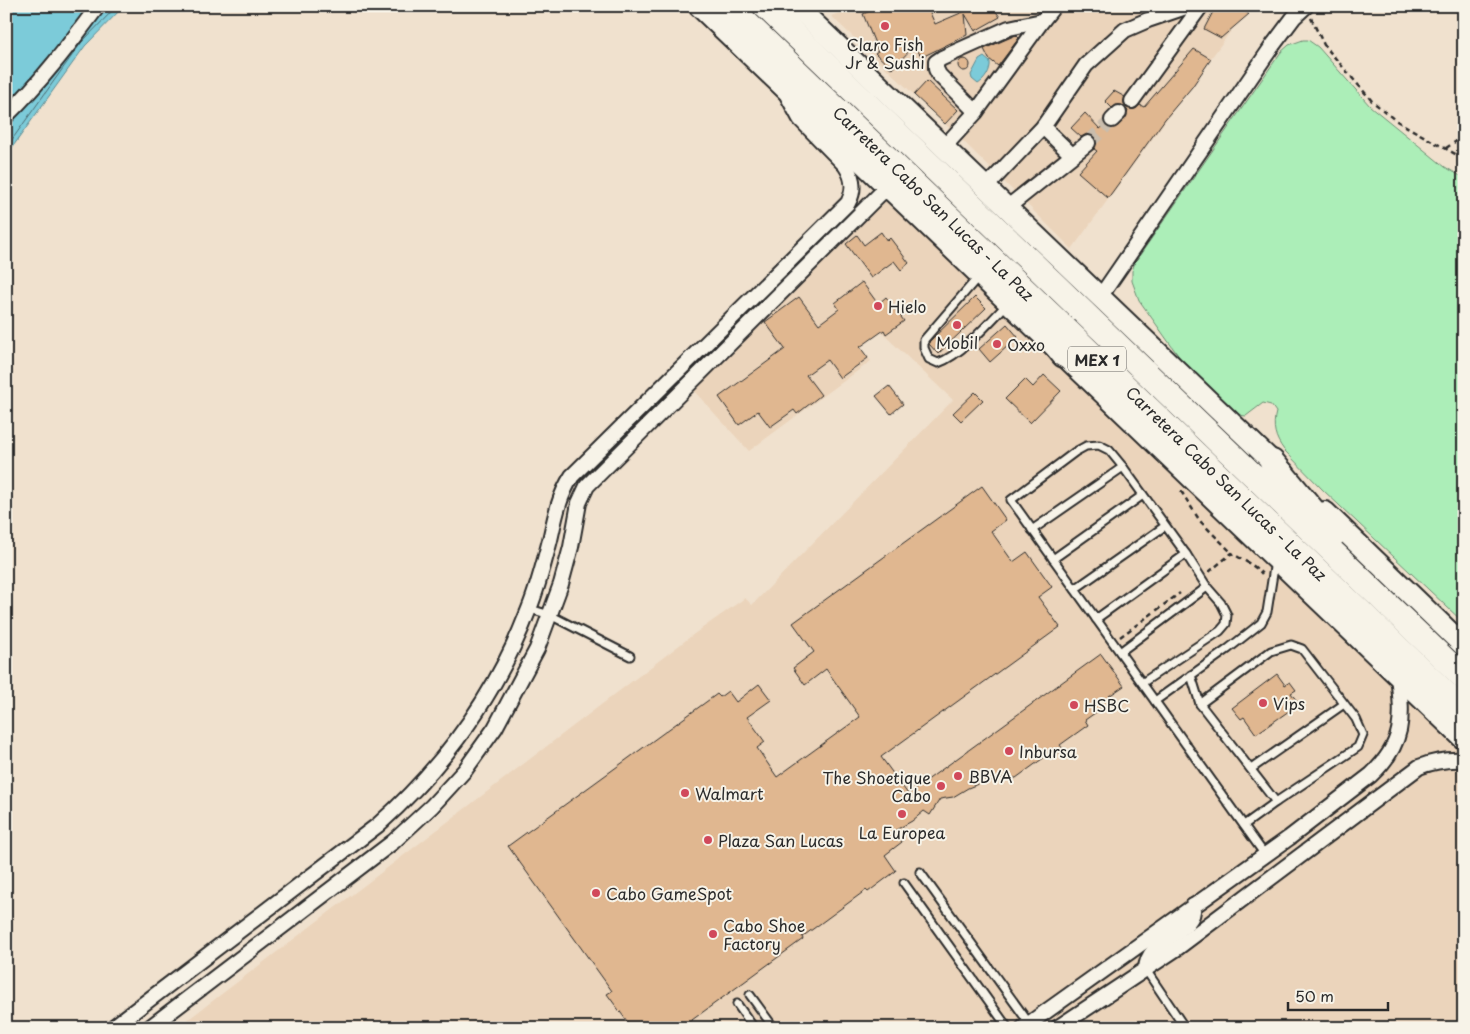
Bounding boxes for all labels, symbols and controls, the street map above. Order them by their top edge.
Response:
marker: Claro Fish Jr & Sushi [879,20,891,32]
place label: Claro Fish Jr & Sushi [845,32,925,74]
street label: Carretera Cabo San Lucas - La Paz [828,100,1040,306]
place label: Hielo [888,294,926,318]
marker: Hielo [872,300,884,312]
marker: Mobil [951,319,963,331]
place label: Mobil [936,330,978,354]
place label: Oxxo [1007,332,1045,356]
marker: Oxxo [991,338,1003,350]
road number: MEX 1 [1068,346,1126,372]
street label: Carretera Cabo San Lucas - La Paz [1121,380,1333,586]
place label: Vips [1273,691,1305,715]
place label: HSBC [1084,693,1129,717]
marker: Vips [1257,697,1269,709]
marker: HSBC [1068,699,1080,711]
place label: Inbursa [1019,739,1077,763]
marker: Inbursa [1003,745,1015,757]
place label: BBVA [968,764,1013,788]
place label: The Shoetique Cabo [823,765,931,807]
marker: BBVA [952,770,964,782]
marker: The Shoetique Cabo [935,780,947,792]
place label: Walmart [695,781,764,805]
marker: Walmart [679,787,691,799]
marker: La Europea [896,808,908,820]
place label: La Europea [859,820,945,844]
place label: Plaza San Lucas [718,828,843,852]
marker: Plaza San Lucas [702,834,714,846]
place label: Cabo GameSpot [606,881,733,905]
marker: Cabo GameSpot [590,887,602,899]
place label: Cabo Shoe Factory [723,913,805,955]
marker: Cabo Shoe Factory [707,928,719,940]
scale bar [1288,979,1388,1011]
text: 50 m [1295,984,1334,1007]

